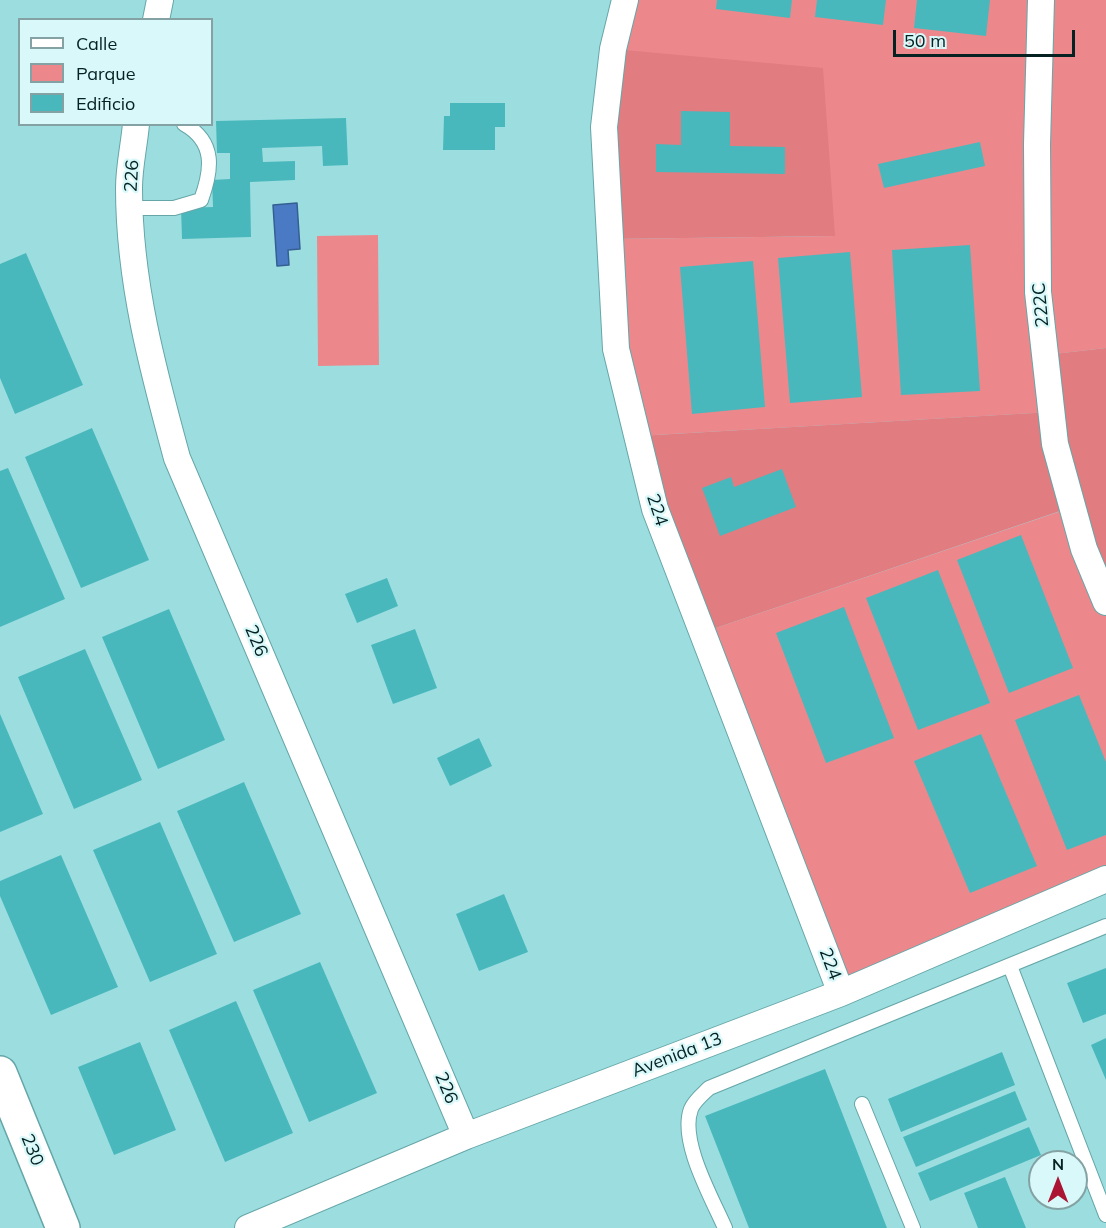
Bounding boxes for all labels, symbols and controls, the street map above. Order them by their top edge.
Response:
legend [18,18,213,126]
scale bar [896,18,1078,56]
text: 50 m [904,29,946,52]
text: Calle [76,32,117,55]
text: Parque [76,62,135,85]
text: Edificio [76,92,135,115]
street label: 226 [120,159,144,193]
street label: 222C [1028,282,1054,328]
street label: 224 [642,491,672,529]
street label: 226 [240,622,272,660]
street label: 224 [814,945,846,983]
street label: Avenida 13 [629,1028,725,1082]
street label: 226 [430,1069,462,1107]
street label: 230 [16,1131,48,1169]
north arrow [1028,1150,1088,1210]
text: N [1052,1154,1064,1174]

